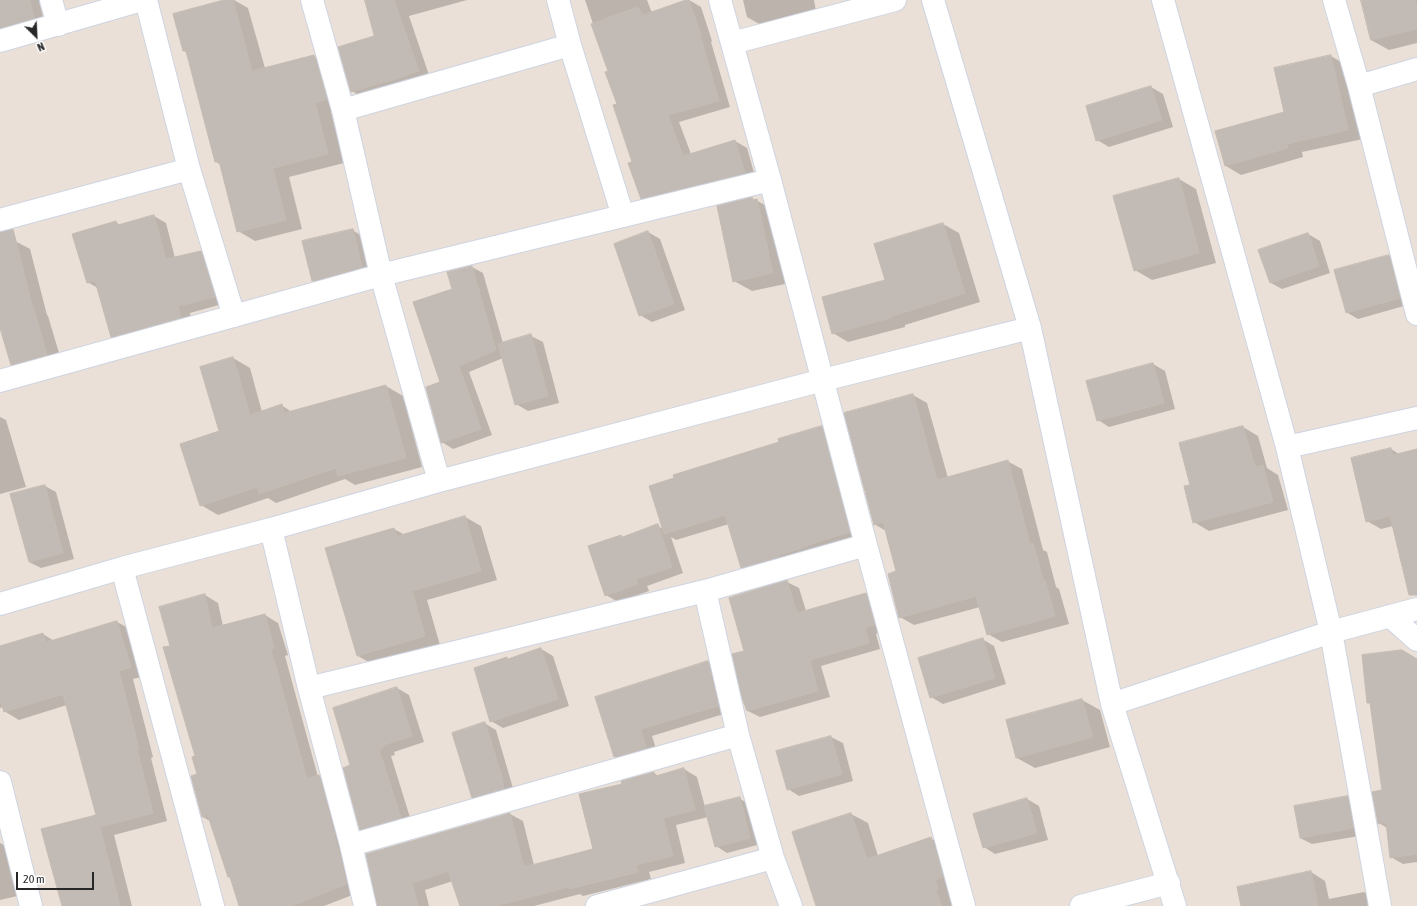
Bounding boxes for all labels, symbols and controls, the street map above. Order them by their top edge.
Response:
north arrow [16,16,56,56]
text: N [35,40,46,54]
scale bar [18,864,96,890]
text: 20 m [23,872,45,886]

